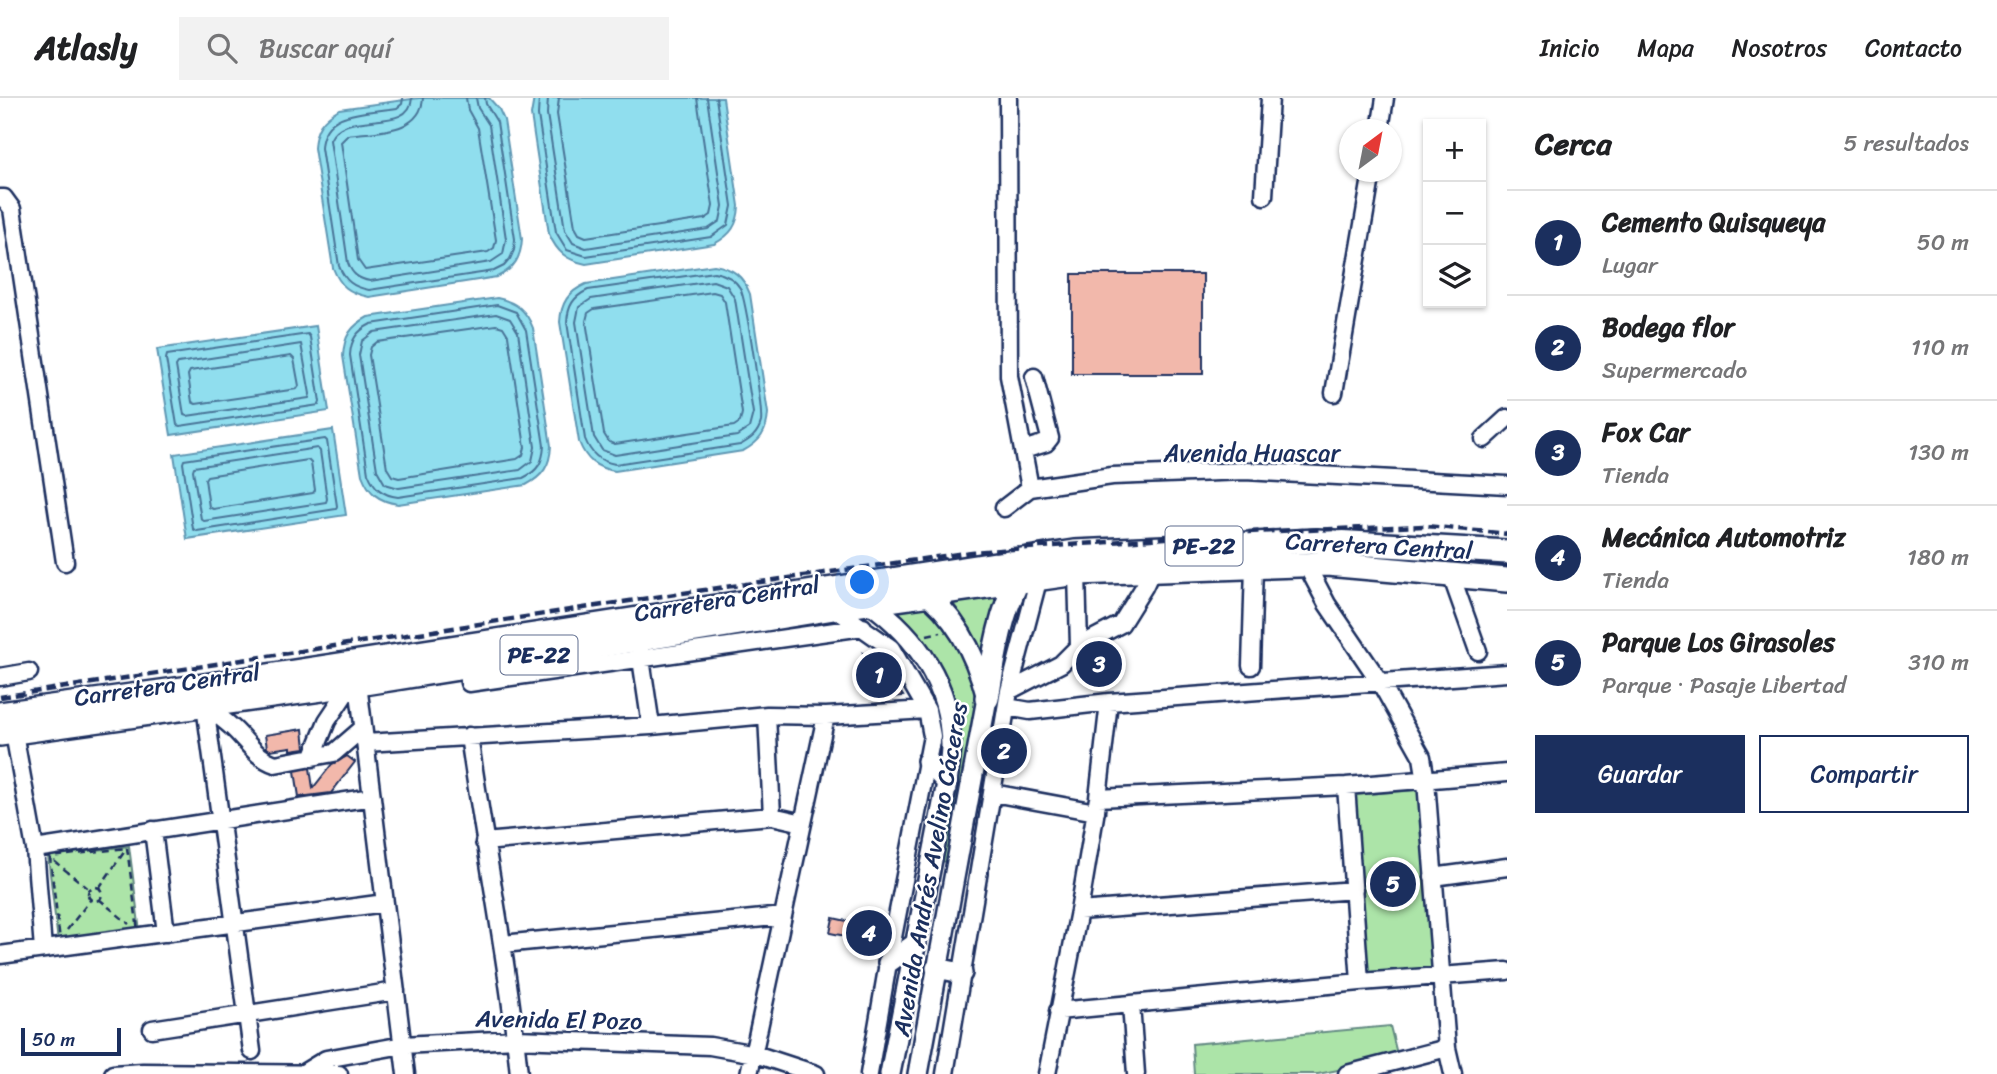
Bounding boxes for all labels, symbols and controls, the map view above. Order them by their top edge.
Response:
search box [179,17,669,80]
text: Atlasly [35,19,137,77]
text: Buscar aquí [259,25,392,71]
text: Inicio [1540,27,1599,69]
text: Mapa [1637,27,1694,69]
text: Nosotros [1732,27,1827,69]
text: Contacto [1865,27,1962,69]
icon: search [203,29,241,67]
text: Cerca [1535,117,1611,171]
north arrow [1339,119,1402,182]
map controls [1423,119,1486,308]
button: + [1423,119,1486,182]
text: 5 resultados [1843,123,1969,164]
button: − [1423,182,1486,245]
text: Cemento Quisqueya [1602,199,1825,245]
text: 1 [1553,222,1563,263]
text: 50 m [1917,222,1969,263]
button: layers [1423,245,1486,308]
text: Lugar [1602,245,1658,286]
text: Bodega flor [1602,304,1734,350]
text: 2 [1551,327,1565,368]
text: 110 m [1911,327,1969,368]
text: Supermercado [1602,350,1747,391]
text: Fox Car [1602,409,1689,455]
street label: Avenida Huascar [1163,432,1341,474]
text: 3 [1552,432,1564,473]
text: 130 m [1908,432,1969,473]
text: Tienda [1602,455,1669,496]
text: Mecánica Automotriz [1602,514,1846,560]
street label: Carretera Central [1284,520,1475,572]
road number: PE-22 [1166,526,1242,566]
text: 4 [1551,537,1565,578]
text: 180 m [1907,537,1969,578]
text: Tienda [1602,560,1669,601]
street label: Carretera Central [631,563,824,634]
your location [845,565,879,599]
text: Parque Los Girasoles [1602,619,1835,665]
road number: PE-22 [500,636,578,674]
pin: 3 [1076,638,1122,690]
text: 5 [1551,642,1565,683]
text: 310 m [1908,642,1969,683]
pin: 1 [856,649,902,701]
street label: Carretera Central [71,651,264,719]
text: Parque · Pasaje Libertad [1602,665,1846,706]
street label: Avenida Andrés Avelino Cáceres [880,698,980,1040]
pin: 2 [981,725,1027,777]
button: Guardar [1535,735,1745,813]
button: Compartir [1759,735,1969,813]
pin: 5 [1370,858,1416,910]
pin: 4 [846,907,892,959]
street label: Avenida El Pozo [474,998,643,1042]
text: 50 m [32,1023,75,1056]
scale bar [21,1025,121,1057]

